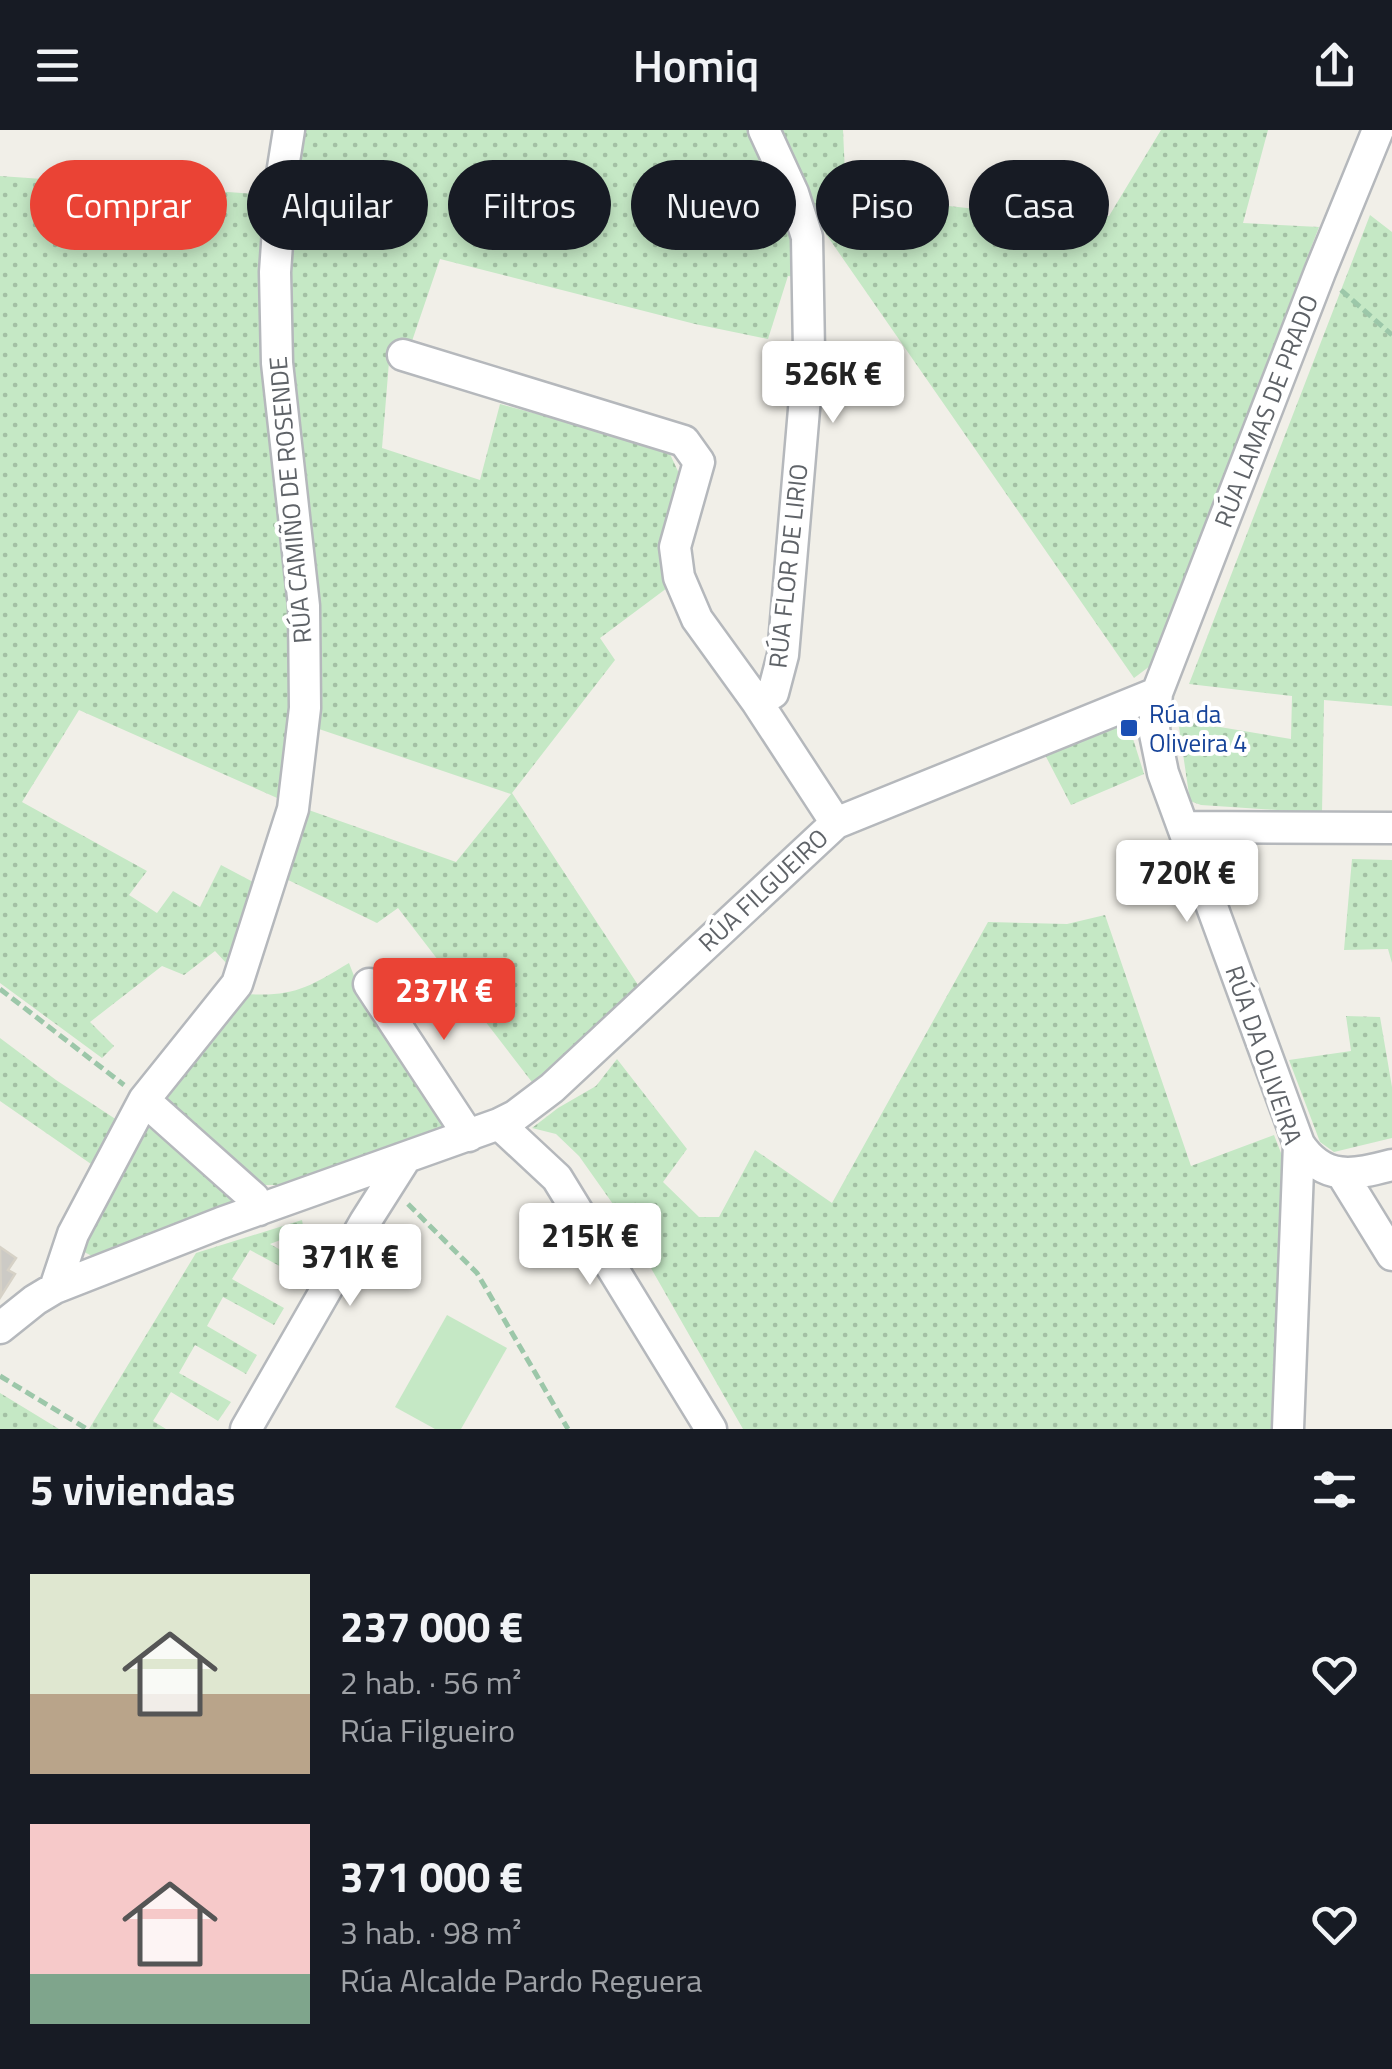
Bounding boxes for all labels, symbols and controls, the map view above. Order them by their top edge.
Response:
text: Homiq [633,31,759,99]
icon: menu [30,38,85,93]
icon: share [1307,38,1362,93]
chip: Comprar [30,160,227,250]
chip: Alquilar [247,160,428,250]
chip: Filtros [448,160,611,250]
chip: Nuevo [631,160,796,250]
chip: Piso [816,160,949,250]
chip: Casa [969,160,1109,250]
street label: RÚA LAMAS DE PRADO [1204,289,1328,533]
pin: 526K € [752,341,914,426]
text: 526K € [784,349,882,397]
street label: RÚA CAMIÑO DE ROSENDE [259,355,321,645]
street label: RÚA FLOR DE LIRIO [758,462,818,670]
place label: Rúa da Oliveira 4 [1149,695,1247,762]
marker: Rúa da Oliveira 4 [1118,717,1140,739]
street label: RÚA FILGUEIRO [689,820,837,960]
pin: 720K € [1106,840,1268,925]
text: 720K € [1138,848,1236,896]
pin: 237K € [363,958,525,1043]
street label: RÚA DA OLIVEIRA [1216,960,1312,1150]
text: 237K € [395,966,493,1014]
pin: 215K € [509,1203,671,1288]
text: 215K € [541,1211,639,1259]
pin: 371K € [269,1224,431,1309]
text: 371K € [301,1232,399,1280]
text: 5 viviendas [30,1457,235,1521]
icon: filters [1307,1462,1362,1517]
text: 237 000 € [340,1594,523,1658]
icon: home [110,1614,230,1734]
icon: heart [1307,1647,1362,1702]
text: 2 hab. · 56 m² [340,1658,522,1706]
text: Rúa Filgueiro [340,1706,515,1754]
text: 371 000 € [340,1844,523,1908]
icon: home [110,1864,230,1984]
icon: heart [1307,1897,1362,1952]
text: 3 hab. · 98 m² [340,1908,522,1956]
text: Rúa Alcalde Pardo Reguera [340,1956,702,2004]

